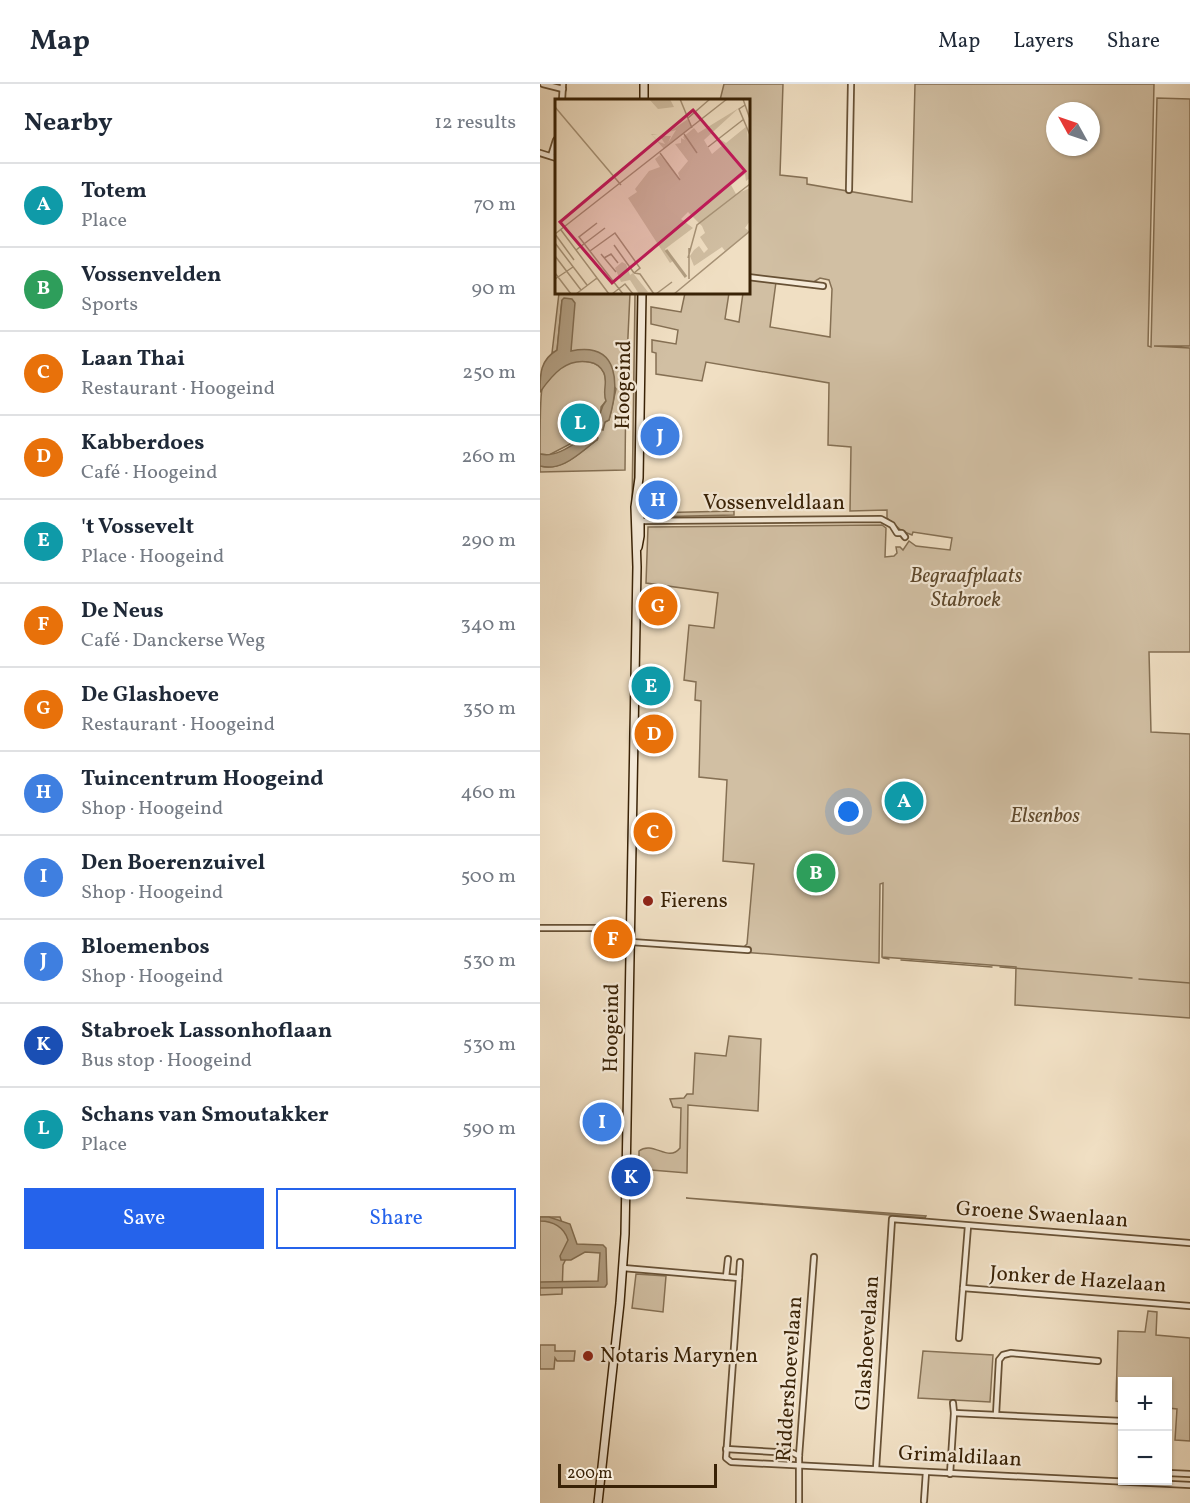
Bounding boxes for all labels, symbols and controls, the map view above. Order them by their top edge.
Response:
text: Map [30,22,90,61]
text: Map [938,27,980,56]
text: Layers [1013,27,1074,56]
text: Share [1107,27,1160,56]
inset map [555,99,750,294]
north arrow [1046,102,1100,156]
text: Nearby [24,105,113,141]
text: 12 results [434,109,516,137]
text: Totem [81,176,147,207]
text: A [36,191,51,219]
text: 70 m [473,191,516,219]
text: Place [81,207,127,235]
text: Vossenvelden [81,260,222,291]
text: B [37,275,50,303]
text: 90 m [472,275,516,303]
text: Sports [81,291,138,319]
street label: Hoogeind [609,340,639,430]
text: Laan Thai [81,344,185,375]
text: C [37,359,50,387]
text: 250 m [462,359,516,387]
text: Restaurant · Hoogeind [81,375,275,403]
pin: L [560,400,600,446]
pin: J [640,414,680,458]
text: Kabberdoes [81,428,204,459]
text: D [36,443,51,471]
text: 260 m [461,443,516,471]
text: Café · Hoogeind [81,459,218,487]
pin: H [638,478,678,522]
street label: Vossenveldlaan [703,489,845,518]
text: 't Vossevelt [81,512,194,543]
text: E [37,527,50,555]
text: 290 m [461,527,516,555]
text: Place · Hoogeind [81,543,224,571]
park label: Begraafplaats Stabroek [910,562,1022,615]
pin: G [638,584,678,628]
text: De Neus [81,596,164,627]
text: F [38,611,49,639]
text: 340 m [460,611,516,639]
text: Café · Danckerse Weg [81,627,265,655]
pin: E [632,664,670,708]
text: De Glashoeve [81,680,219,711]
text: G [36,695,51,723]
text: 350 m [463,695,516,723]
text: Restaurant · Hoogeind [81,711,275,739]
pin: D [634,712,674,756]
text: Tuincentrum Hoogeind [81,764,324,795]
pin: A [884,778,924,824]
text: H [36,779,51,807]
text: 460 m [460,779,516,807]
text: Shop · Hoogeind [81,795,223,823]
your location [834,797,863,826]
park label: Elsenbos [1010,802,1080,831]
pin: C [634,810,672,855]
text: Den Boerenzuivel [81,848,265,879]
pin: B [796,850,836,896]
text: I [40,863,47,891]
text: 500 m [461,863,516,891]
text: Shop · Hoogeind [81,879,223,907]
place label: Fierens [660,887,728,916]
marker: Fierens [641,894,655,908]
pin: F [594,916,632,962]
text: Bloemenbos [81,932,210,963]
text: J [40,947,47,975]
text: 530 m [463,947,516,975]
text: Shop · Hoogeind [81,963,223,991]
street label: Hoogeind [597,983,627,1073]
text: Stabroek Lassonhoflaan [81,1016,332,1047]
text: K [36,1031,51,1059]
text: 530 m [463,1031,516,1059]
text: Bus stop · Hoogeind [81,1047,252,1075]
text: Schans van Smoutakker [81,1100,329,1131]
pin: I [582,1100,622,1144]
text: L [37,1115,50,1143]
text: 590 m [462,1115,516,1143]
text: Place [81,1131,127,1159]
pin: K [612,1154,650,1200]
button: Save [24,1188,264,1249]
button: Share [276,1188,516,1249]
street label: Groene Swaenlaan [955,1195,1129,1235]
street label: Jonker de Hazelaan [989,1259,1167,1301]
street label: Glashoevelaan [849,1275,887,1411]
street label: Riddershoevelaan [770,1295,810,1463]
place label: Notaris Marynen [600,1342,758,1371]
marker: Notaris Marynen [581,1349,595,1363]
map controls [1118,1377,1172,1485]
button: + [1118,1377,1172,1431]
button: − [1118,1431,1172,1485]
street label: Grimaldilaan [897,1439,1023,1475]
scale bar [558,1461,717,1488]
text: 200 m [567,1463,612,1485]

